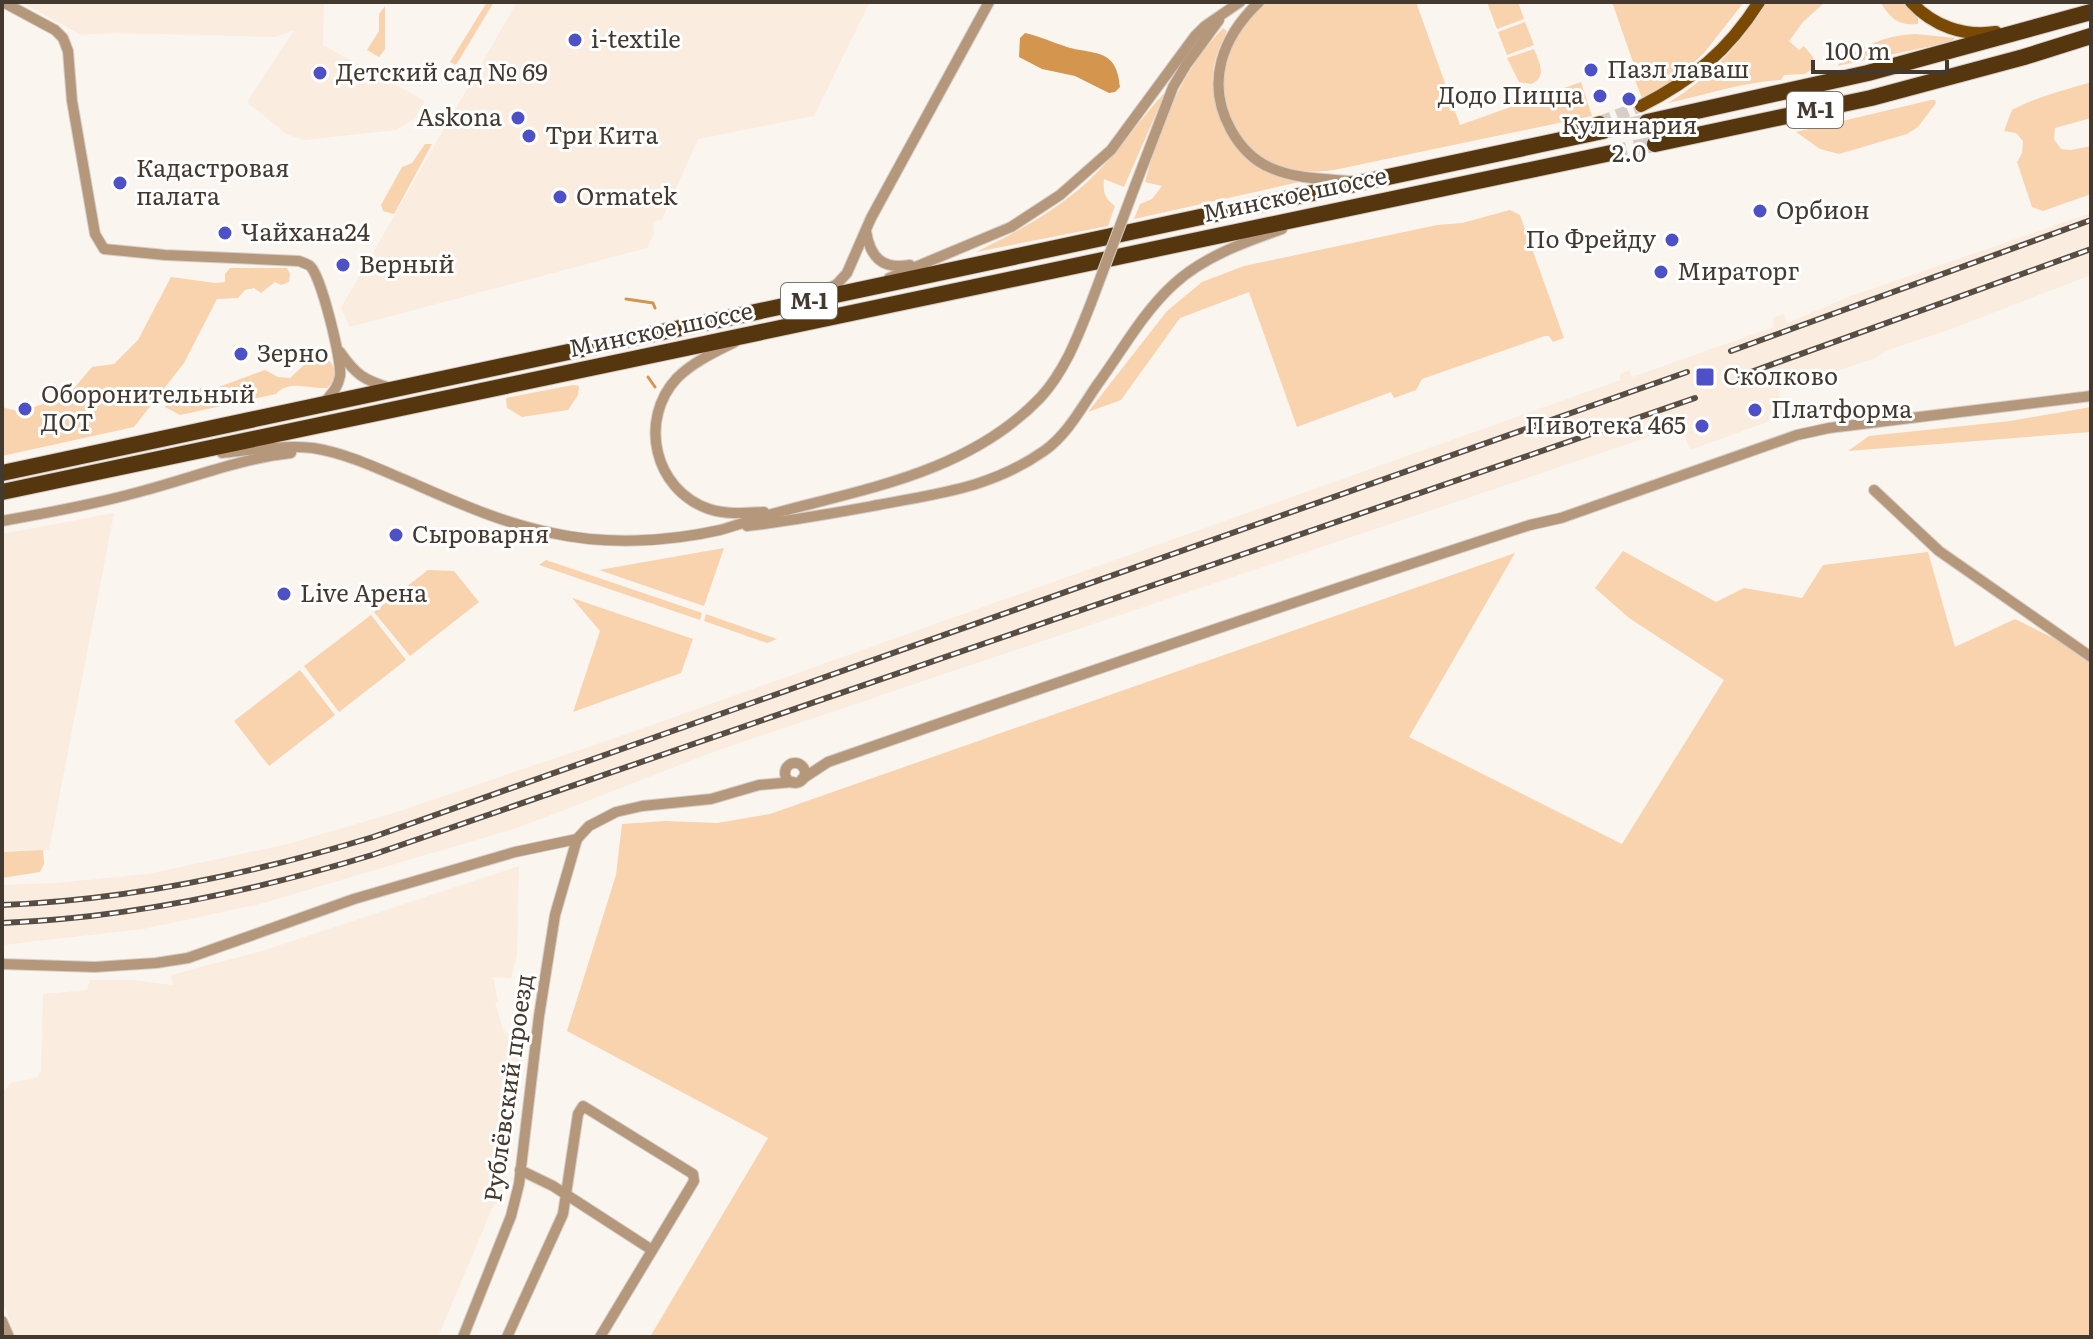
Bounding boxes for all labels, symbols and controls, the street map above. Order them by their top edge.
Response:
place label: i-textile [591,20,681,55]
scale bar [1813,24,1947,74]
marker: i-textile [566,31,584,49]
text: 100 m [1825,32,1891,67]
place label: Пазл лаваш [1607,50,1749,85]
place label: Детский сад № 69 [336,53,548,88]
marker: Пазл лаваш [1582,61,1600,79]
marker: Детский сад № 69 [311,64,329,82]
place label: Додо Пицца [1438,76,1584,111]
marker: Додо Пицца [1591,87,1609,105]
marker: Кулинария 2.0 [1620,90,1638,108]
road number: М-1 [1787,92,1843,128]
place label: Askona [416,98,502,133]
place label: Кулинария 2.0 [1561,106,1697,169]
marker: Askona [509,109,527,127]
place label: Три Кита [545,116,658,151]
marker: Три Кита [520,127,538,145]
place label: Кадастровая палата [136,149,289,212]
street label: Минское шоссе [1199,156,1390,229]
marker: Кадастровая палата [111,174,129,192]
place label: Ormatek [576,177,678,212]
marker: Ormatek [551,188,569,206]
place label: Орбион [1776,191,1870,226]
marker: Орбион [1751,202,1769,220]
place label: Чайхана24 [241,213,370,248]
place label: По Фрейду [1525,220,1656,255]
marker: Чайхана24 [216,224,234,242]
marker: По Фрейду [1663,231,1681,249]
place label: Верный [359,245,455,280]
place label: Мираторг [1677,252,1799,287]
marker: Верный [334,256,352,274]
marker: Мираторг [1652,263,1670,281]
road number: М-1 [781,283,837,319]
street label: Минское шоссе [565,291,756,364]
place label: Зерно [257,334,329,369]
marker: Зерно [232,345,250,363]
place label: Сколково [1723,357,1838,392]
marker: Сколково [1694,366,1716,388]
place label: Оборонительный ДОТ [41,375,255,438]
place label: Платформа [1771,390,1912,425]
marker: Оборонительный ДОТ [16,400,34,418]
marker: Платформа [1746,401,1764,419]
place label: Пивотека 465 [1525,406,1686,441]
marker: Пивотека 465 [1693,417,1711,435]
place label: Сыроварня [412,515,549,550]
marker: Сыроварня [387,526,405,544]
place label: Live Арена [300,574,427,609]
marker: Live Арена [275,585,293,603]
street label: Рублёвский проезд [473,971,540,1204]

